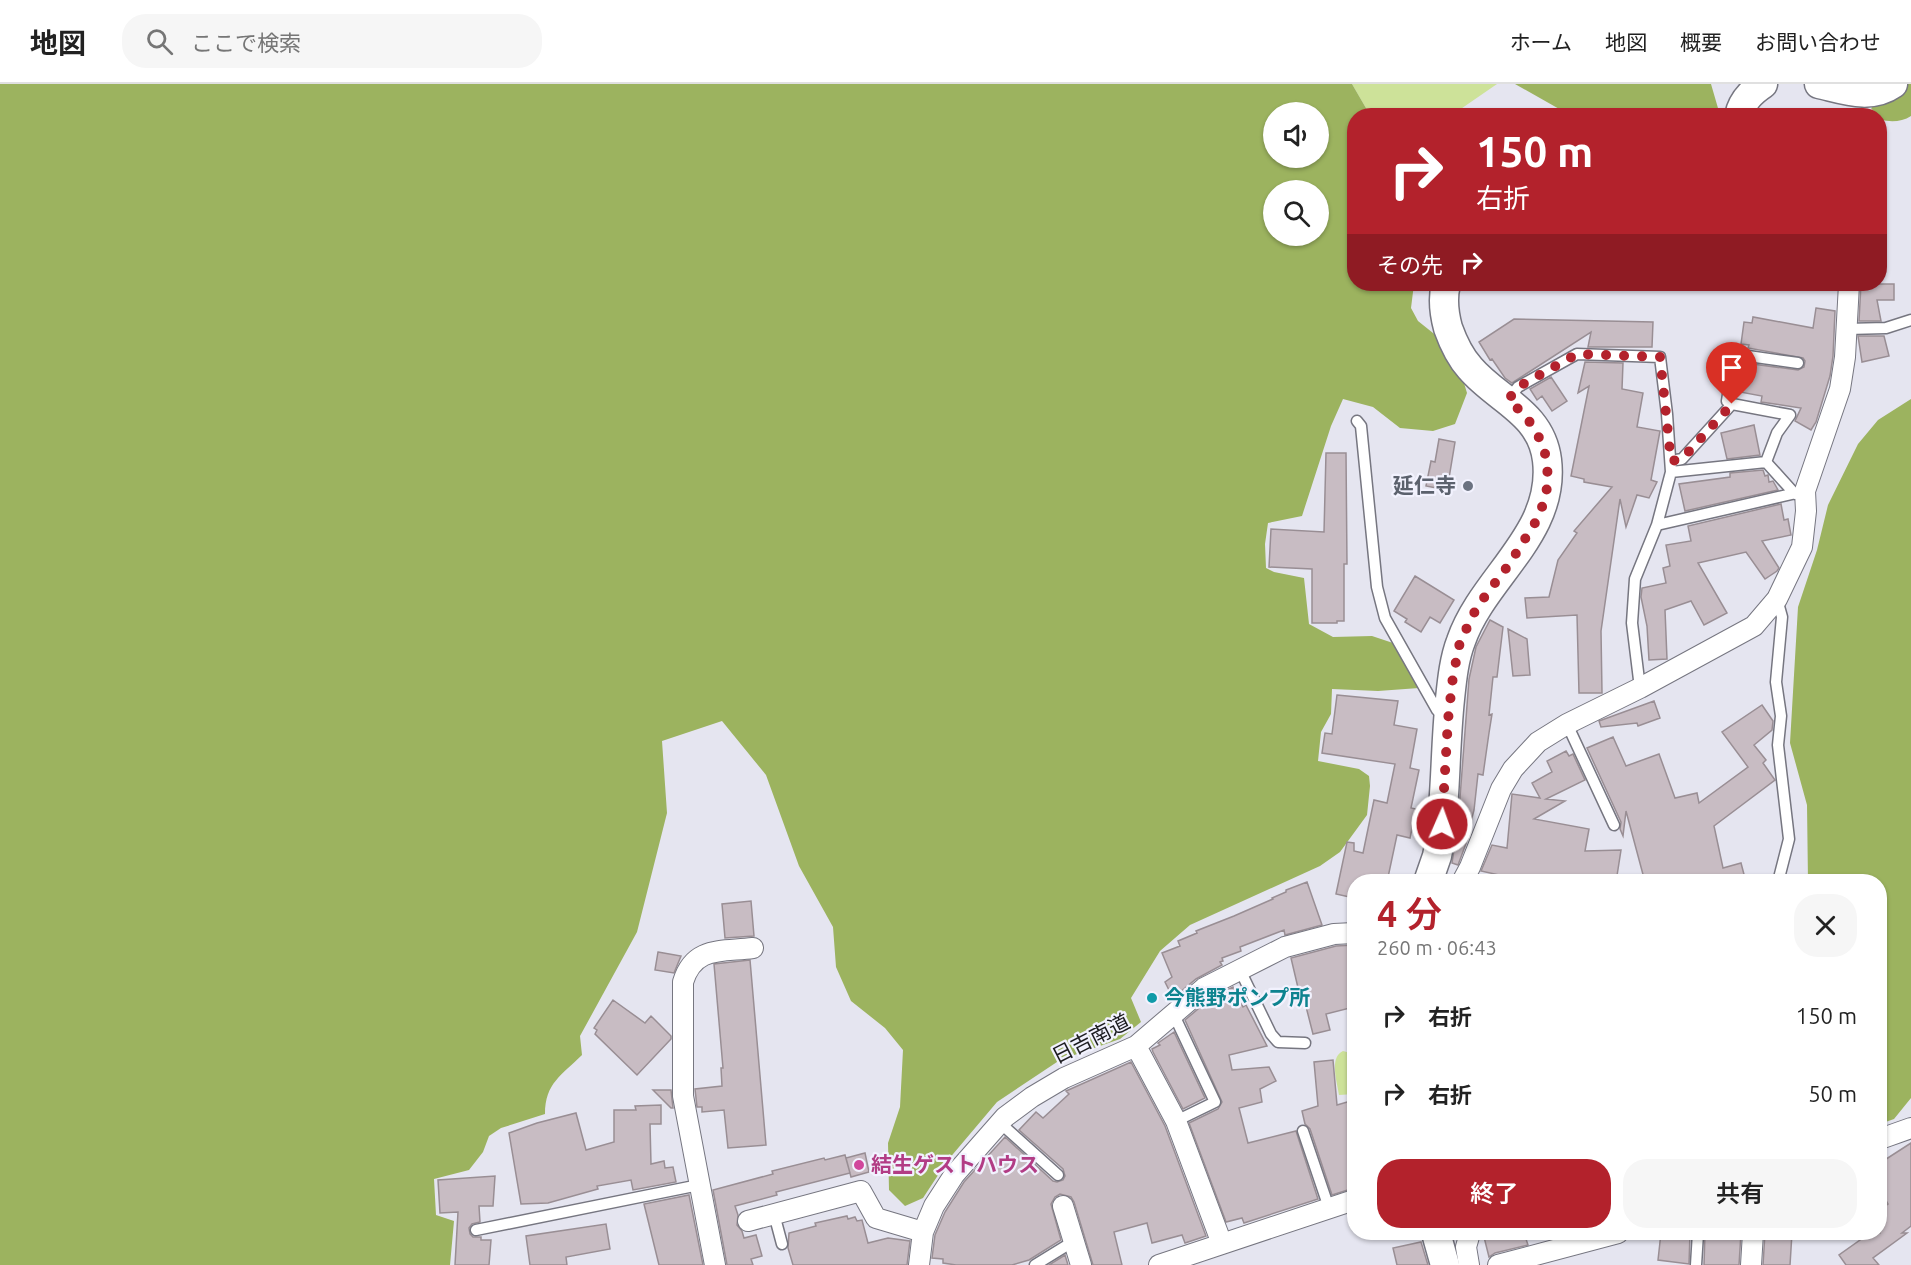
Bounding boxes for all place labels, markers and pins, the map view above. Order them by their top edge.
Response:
pin [1706,342,1757,404]
place label: 延仁寺 [1393,473,1456,497]
marker: 延仁寺 [1461,479,1475,493]
place label: 今熊野ポンプ所 [1164,985,1310,1009]
marker: 今熊野ポンプ所 [1145,991,1159,1005]
place label: 結生ゲストハウス [871,1152,1039,1176]
marker: 結生ゲストハウス [852,1158,866,1172]

